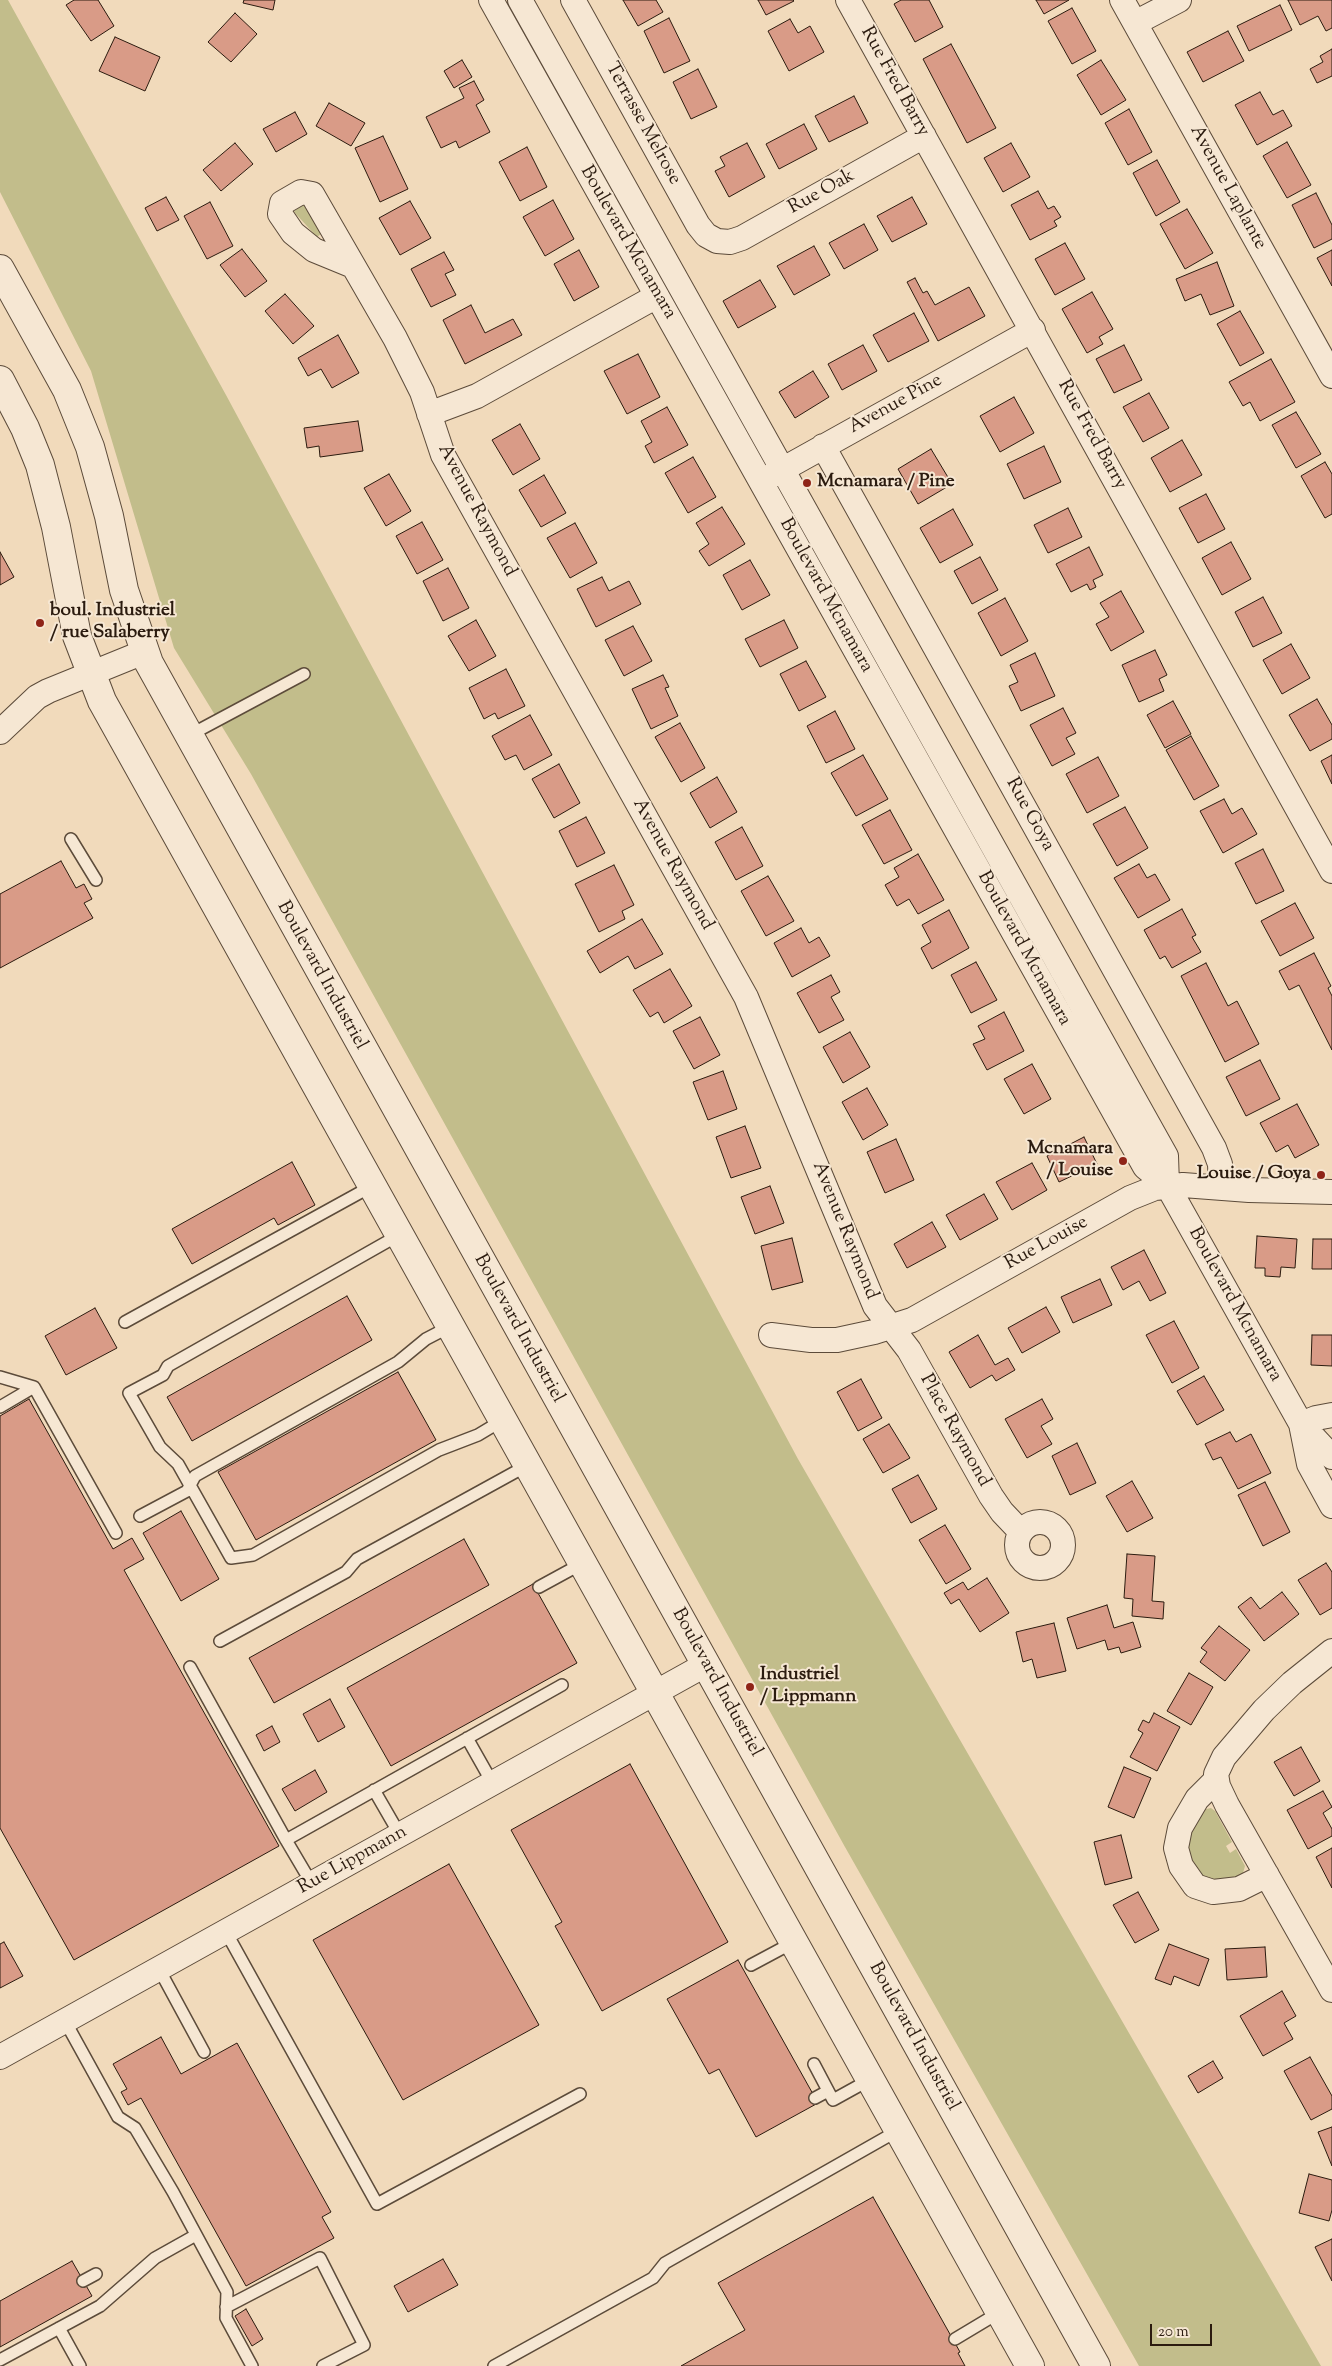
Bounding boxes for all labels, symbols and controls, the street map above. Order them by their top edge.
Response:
street label: Rue Fred Barry [854,23,934,141]
street label: Terrasse Melrose [599,59,685,189]
street label: Avenue Laplante [1183,122,1271,254]
street label: Boulevard Mcnamara [574,162,680,324]
street label: Rue Oak [785,166,859,220]
street label: Avenue Pine [845,370,947,440]
street label: Rue Fred Barry [1051,376,1131,494]
street label: Avenue Raymond [431,441,521,581]
place label: Mcnamara / Pine [817,472,955,494]
marker: Mcnamara / Pine [801,477,813,489]
street label: Boulevard Mcnamara [773,515,877,677]
place label: boul. Industriel / rue Salaberry [50,601,175,645]
marker: boul. Industriel / rue Salaberry [34,617,46,629]
street label: Rue Goya [1000,774,1058,856]
street label: Avenue Raymond [626,795,718,935]
street label: Boulevard Mcnamara [971,868,1075,1030]
street label: Boulevard Industriel [271,898,371,1054]
place label: Mcnamara / Louise [1027,1139,1113,1183]
marker: Mcnamara / Louise [1117,1155,1129,1167]
street label: Avenue Raymond [806,1159,882,1303]
place label: Louise / Goya [1197,1164,1311,1186]
marker: Louise / Goya [1315,1169,1327,1181]
street label: Rue Louise [1001,1212,1093,1276]
street label: Boulevard Mcnamara [1182,1224,1286,1386]
street label: Boulevard Industriel [468,1251,568,1407]
street label: Place Raymond [914,1371,994,1491]
street label: Boulevard Industriel [666,1605,766,1761]
place label: Industriel / Lippmann [760,1665,857,1709]
marker: Industriel / Lippmann [744,1681,756,1693]
street label: Rue Lippmann [294,1822,412,1900]
street label: Boulevard Industriel [863,1959,963,2115]
scale bar [1152,2314,1214,2346]
text: 20 m [1158,2322,1189,2343]

